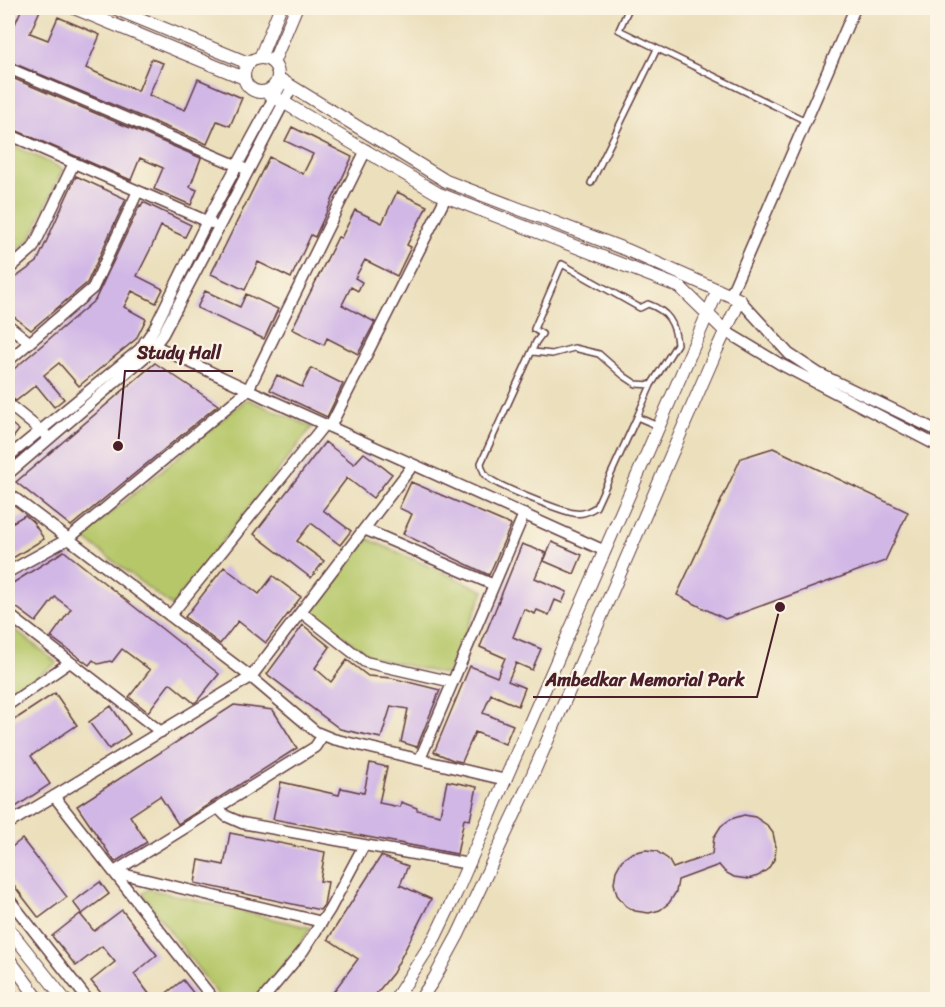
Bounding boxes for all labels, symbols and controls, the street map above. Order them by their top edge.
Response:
callout: Study Hall [125,335,233,371]
text: Study Hall [136,337,222,369]
callout: Ambedkar Memorial Park [533,661,757,697]
text: Ambedkar Memorial Park [544,664,745,696]

